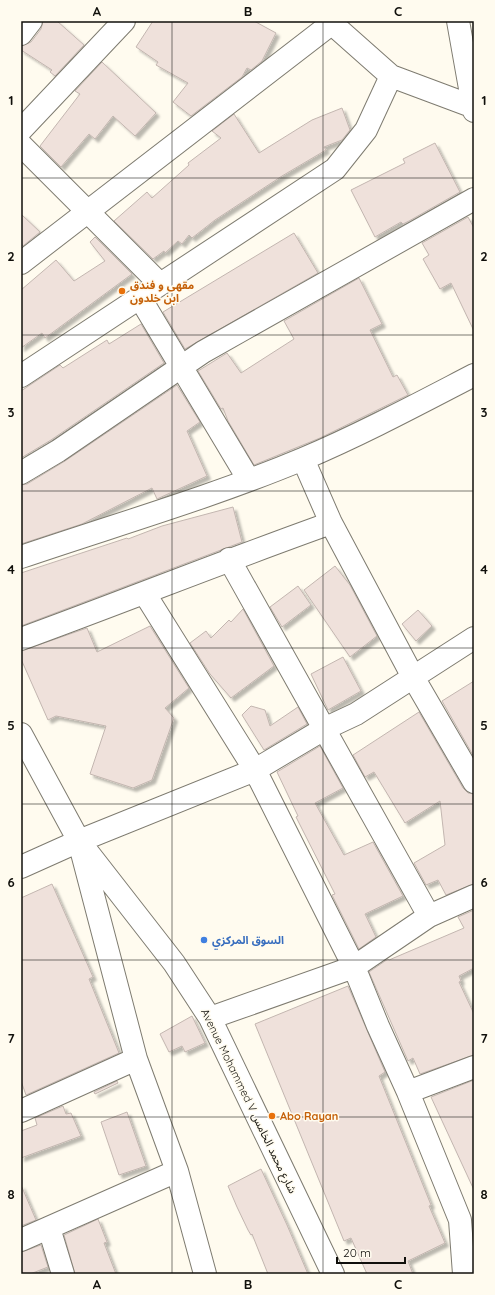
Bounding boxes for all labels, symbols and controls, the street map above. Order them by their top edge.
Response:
text: A [93,3,102,19]
text: B [244,3,252,19]
text: C [394,3,402,19]
text: 1 [8,92,14,108]
text: 1 [481,92,487,108]
text: 2 [7,248,15,264]
text: 2 [480,248,488,264]
place label: مقهى و فندق ابن خلدون [130,278,194,305]
marker: مقهى و فندق ابن خلدون [117,286,127,296]
text: 3 [8,404,15,420]
text: 3 [481,404,488,420]
text: 4 [7,561,15,577]
text: 4 [480,561,488,577]
text: 5 [7,717,15,733]
text: 5 [480,717,488,733]
text: 6 [7,874,15,890]
text: 6 [480,874,488,890]
place label: السوق المركزي [212,933,284,950]
marker: السوق المركزي [199,935,209,945]
street label: Avenue Mohammed V شارع محمد الخامس [197,1007,300,1196]
text: 7 [7,1030,15,1046]
text: 7 [480,1030,488,1046]
place label: Abo Rayan [280,1109,338,1123]
marker: Abo Rayan [267,1111,277,1121]
text: 8 [7,1186,15,1202]
text: 8 [480,1186,488,1202]
scale bar [337,1239,405,1265]
text: 20 m [343,1245,371,1260]
text: A [93,1276,102,1292]
text: B [244,1276,252,1292]
text: C [394,1276,402,1292]

